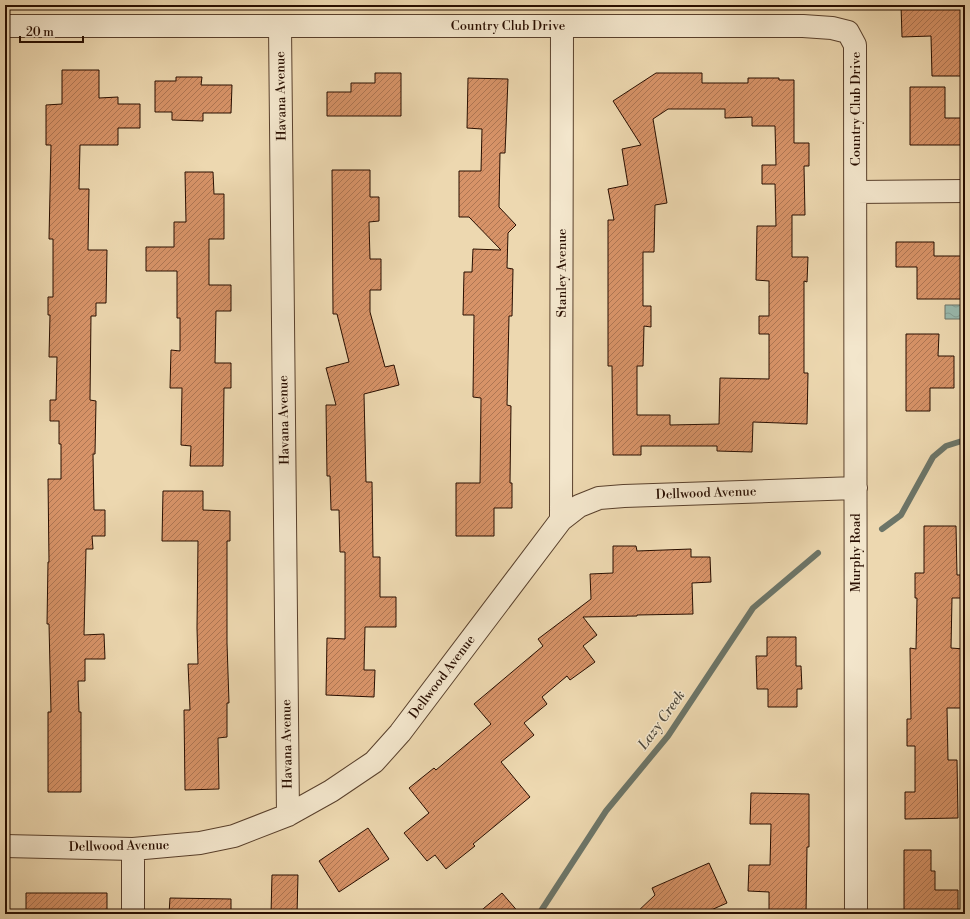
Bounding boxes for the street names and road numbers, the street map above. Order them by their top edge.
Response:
street label: Country Club Drive [451,18,566,34]
street label: Havana Avenue [272,51,290,141]
street label: Country Club Drive [848,51,864,166]
street label: Stanley Avenue [554,228,570,317]
street label: Havana Avenue [275,375,293,465]
street label: Dellwood Avenue [655,483,757,503]
street label: Murphy Road [848,513,864,593]
street label: Dellwood Avenue [405,632,479,722]
street label: Havana Avenue [278,699,296,789]
street label: Dellwood Avenue [69,837,170,855]

